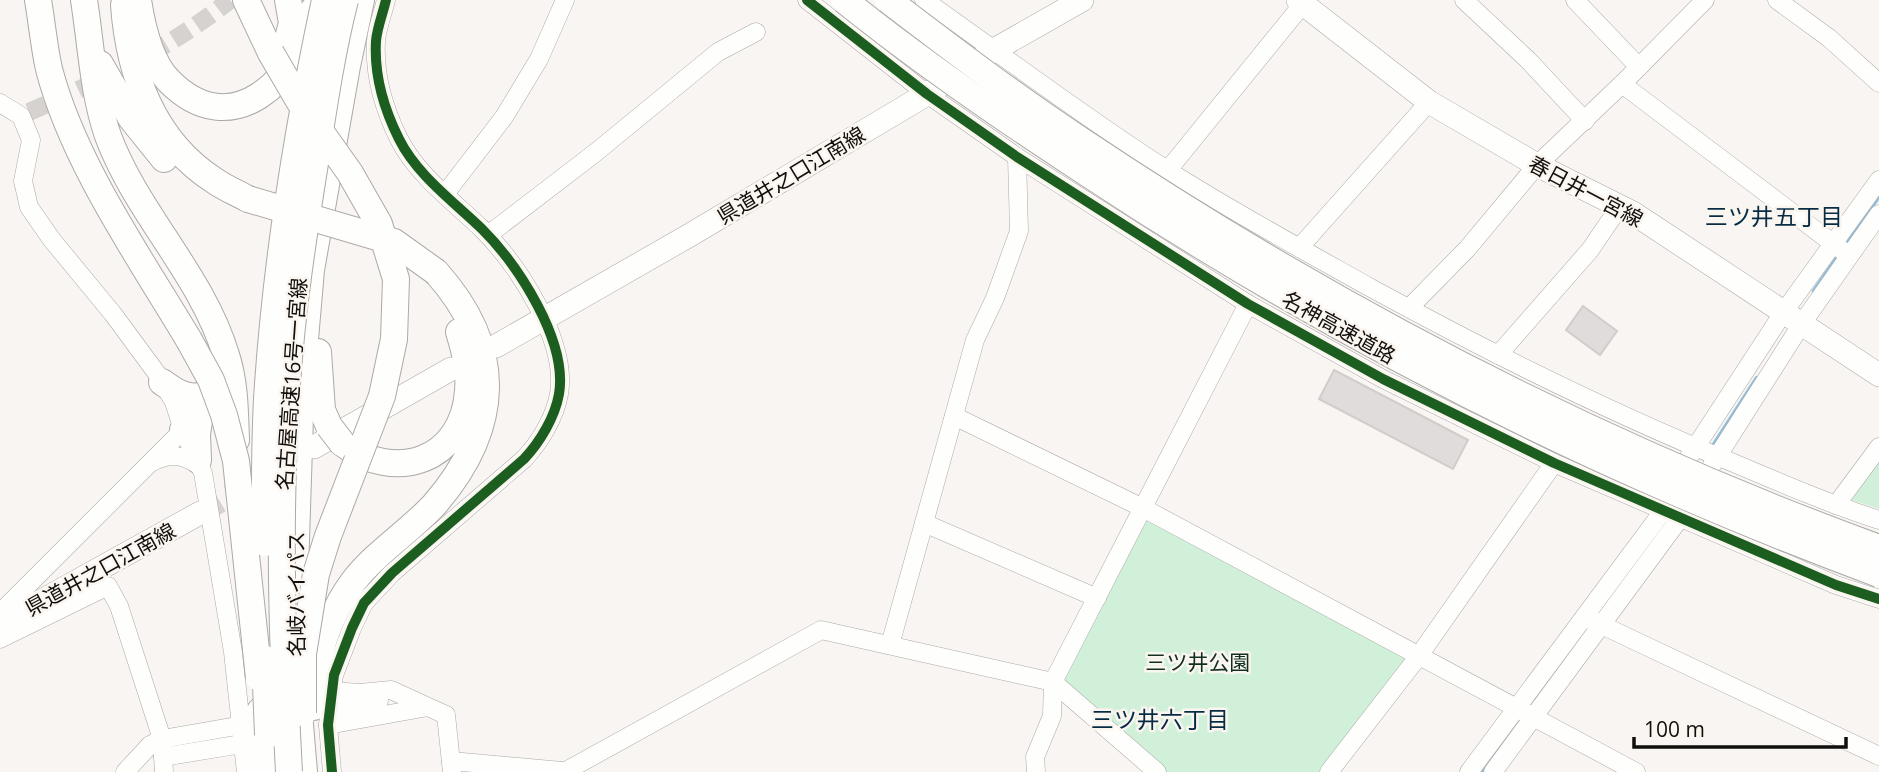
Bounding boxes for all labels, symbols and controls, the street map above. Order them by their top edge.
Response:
street label: 県道井之口江南線 [712,120,870,230]
street label: 春日井一宮線 [1524,149,1648,233]
district label: 三ツ井五丁目 [1705,200,1843,232]
street label: 名古屋高速16号一宮線 [270,277,312,491]
street label: 名神高速道路 [1277,284,1401,370]
street label: 県道井之口江南線 [20,516,180,622]
street label: 名岐バイパス [282,531,310,657]
park label: 三ツ井公園 [1146,648,1251,676]
district label: 三ツ井六丁目 [1091,703,1229,735]
scale bar [1634,706,1846,750]
text: 100 m [1644,715,1705,743]

